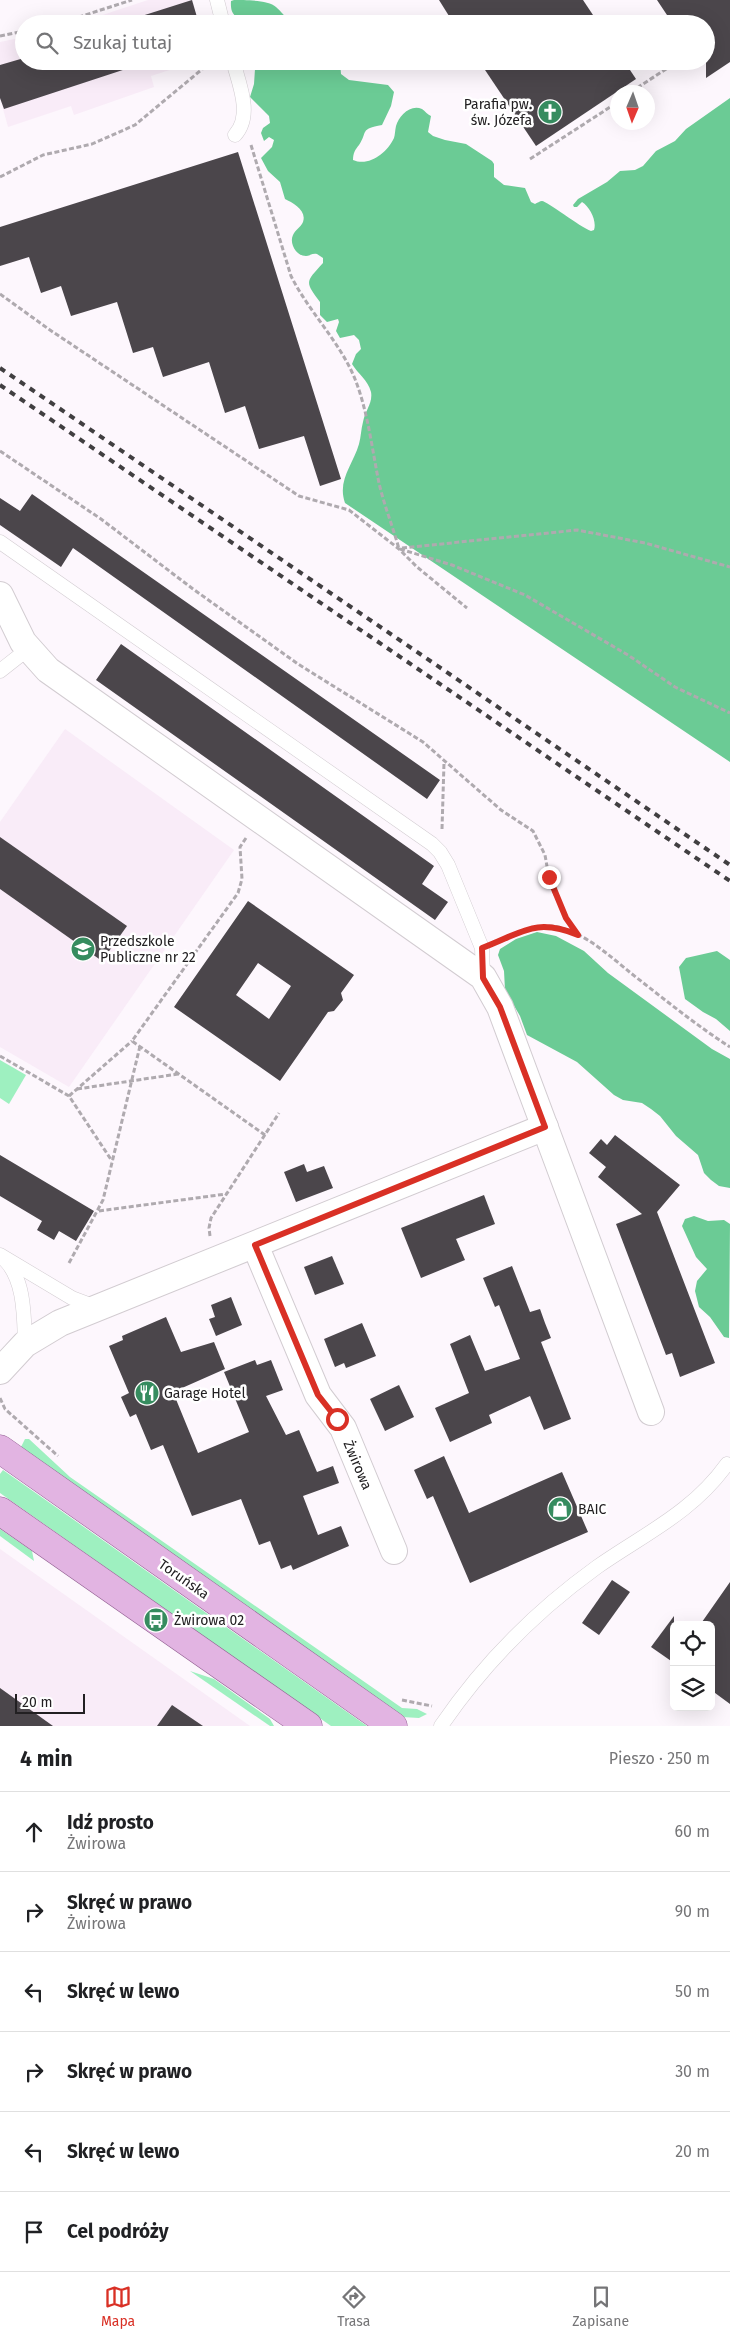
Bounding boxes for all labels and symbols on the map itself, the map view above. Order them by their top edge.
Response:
north arrow [610,85,655,130]
place label: Parafia pw. św. Józefa [464,96,532,129]
church icon: Parafia pw. św. Józefa [537,99,563,125]
route end [538,866,561,889]
place label: Przedszkole Publiczne nr 22 [100,933,196,966]
school or university icon: Przedszkole Publiczne nr 22 [70,936,96,962]
restaurant icon: Garage Hotel [134,1380,160,1406]
place label: Garage Hotel [164,1385,246,1402]
route start [326,1408,349,1431]
street label: Żwirowa [340,1438,376,1492]
shop icon: BAIC [547,1496,573,1522]
place label: BAIC [578,1501,607,1518]
street label: Toruńska [155,1556,212,1603]
bus stop icon: Żwirowa 02 [143,1607,169,1633]
place label: Żwirowa 02 [174,1611,244,1629]
scale bar [15,1691,85,1714]

